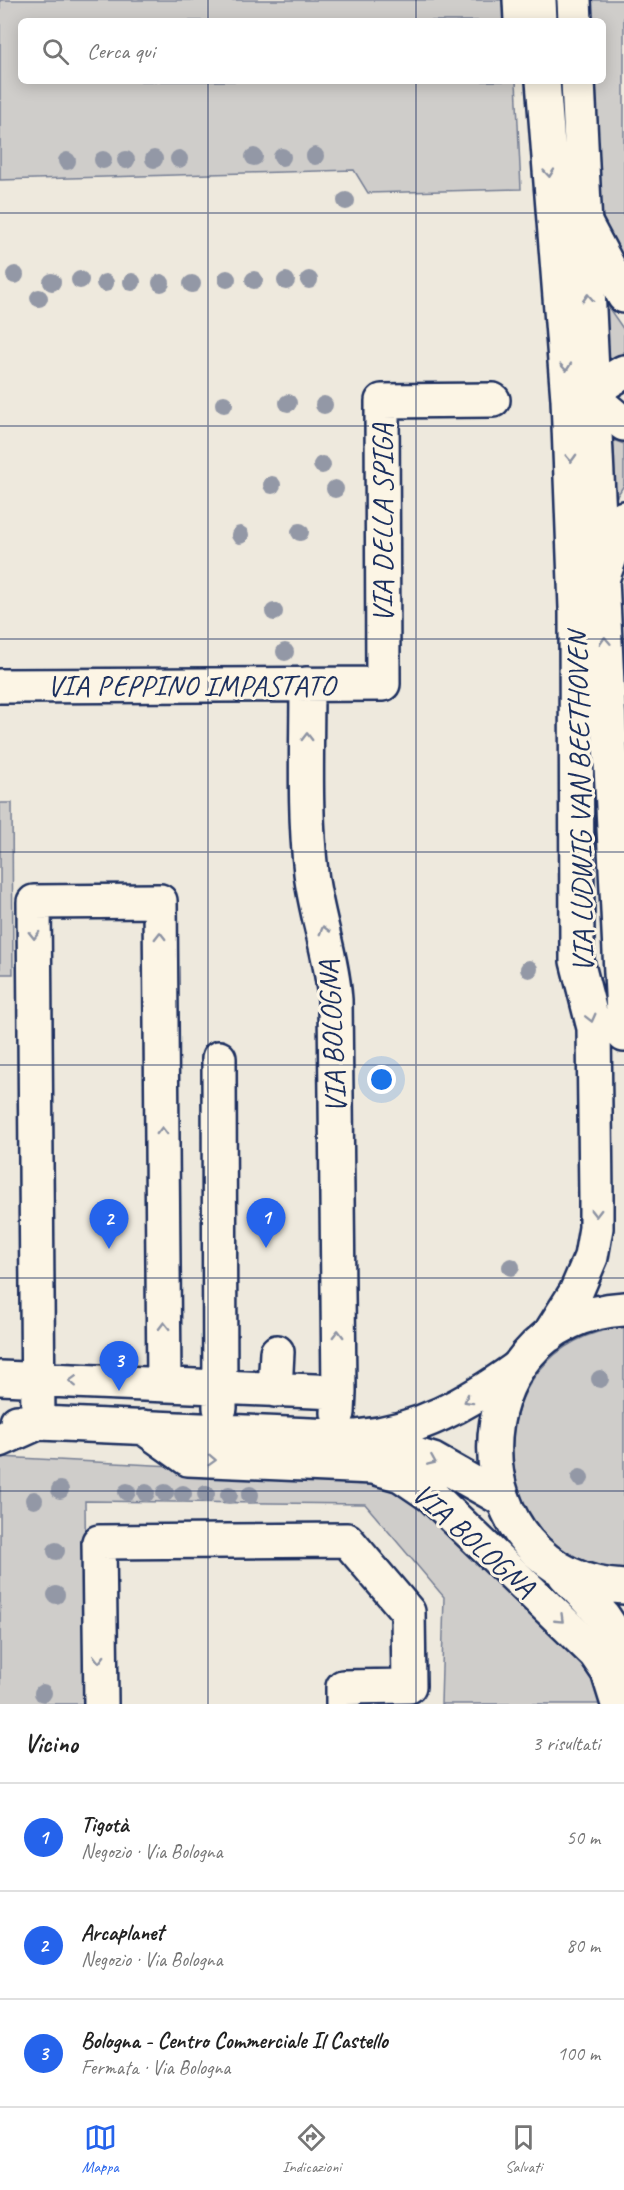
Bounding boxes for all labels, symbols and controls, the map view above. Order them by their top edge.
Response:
search box [18,18,606,84]
icon: search [39,35,72,68]
text: Cerca qui [87,37,155,65]
one-way arrow [542,168,555,178]
one-way arrow [582,293,595,302]
one-way arrow [559,363,572,372]
street label: VIA DELLA SPIGA [363,422,401,623]
one-way arrow [564,453,577,462]
street label: VIA LUDWIG VAN BEETHOVEN [558,627,602,973]
one-way arrow [598,636,611,645]
street label: VIA PEPPINO IMPASTATO [47,666,338,704]
one-way arrow [301,732,313,741]
one-way arrow [319,925,331,936]
one-way arrow [28,931,41,940]
one-way arrow [154,932,167,941]
street label: VIA BOLOGNA [309,959,355,1114]
one-way arrow [584,1013,597,1023]
your location [367,1065,396,1094]
one-way arrow [156,1127,168,1136]
pin: 1 [246,1198,286,1248]
pin: 2 [90,1200,128,1249]
one-way arrow [590,1208,602,1217]
one-way arrow [157,1322,170,1331]
one-way arrow [332,1329,344,1338]
pin: 3 [100,1342,138,1391]
one-way arrow [68,1375,77,1388]
one-way arrow [464,1393,474,1404]
one-way arrow [208,1453,217,1466]
one-way arrow [426,1454,437,1466]
street label: VIA BOLOGNA [404,1475,544,1606]
one-way arrow [553,1612,564,1623]
one-way arrow [93,1655,105,1664]
text: Vicino [24,1727,78,1760]
text: 3 risultati [532,1731,600,1756]
text: Tigotà [81,1811,128,1839]
text: 1 [39,1825,48,1850]
text: 50 m [566,1825,600,1850]
text: Negozio · Via Bologna [81,1839,223,1864]
text: Arcaplanet [81,1919,164,1947]
text: 2 [39,1933,48,1958]
text: 80 m [566,1933,600,1958]
text: Negozio · Via Bologna [81,1947,223,1972]
text: Bologna - Centro Commerciale Il Castello [81,2027,388,2055]
text: 3 [39,2041,48,2066]
text: 100 m [557,2041,600,2066]
text: Fermata · Via Bologna [81,2055,230,2080]
tab: Mappa [82,2121,119,2177]
tab: Indicazioni [282,2121,341,2177]
tab: Salvati [505,2121,542,2177]

